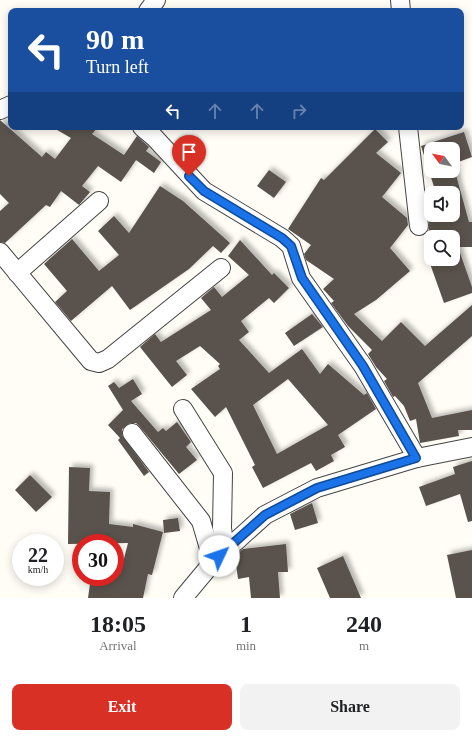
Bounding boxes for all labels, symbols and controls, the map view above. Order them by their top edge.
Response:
icon: left [20,24,72,76]
text: 90 m [86,24,144,55]
text: Turn left [86,57,149,77]
icon: left [162,100,184,122]
icon: ahead [204,100,226,122]
icon: ahead [246,100,268,122]
icon: right [288,100,310,122]
pin [172,135,206,176]
icon: arrive [178,141,200,163]
north arrow [424,142,460,178]
map controls [424,142,460,266]
button: sound [424,186,460,222]
button: search [424,230,460,266]
speed limit sign: 30 [72,534,124,586]
position arrow [198,535,240,577]
text: 22 [28,544,48,566]
text: km/h [28,564,48,575]
text: 18:05 [90,611,146,637]
text: 1 [240,611,252,637]
text: 240 [346,611,382,637]
text: Arrival [99,638,137,653]
text: min [236,638,256,653]
text: m [359,638,369,653]
button: Exit [12,684,232,730]
button: Share [240,684,460,730]

